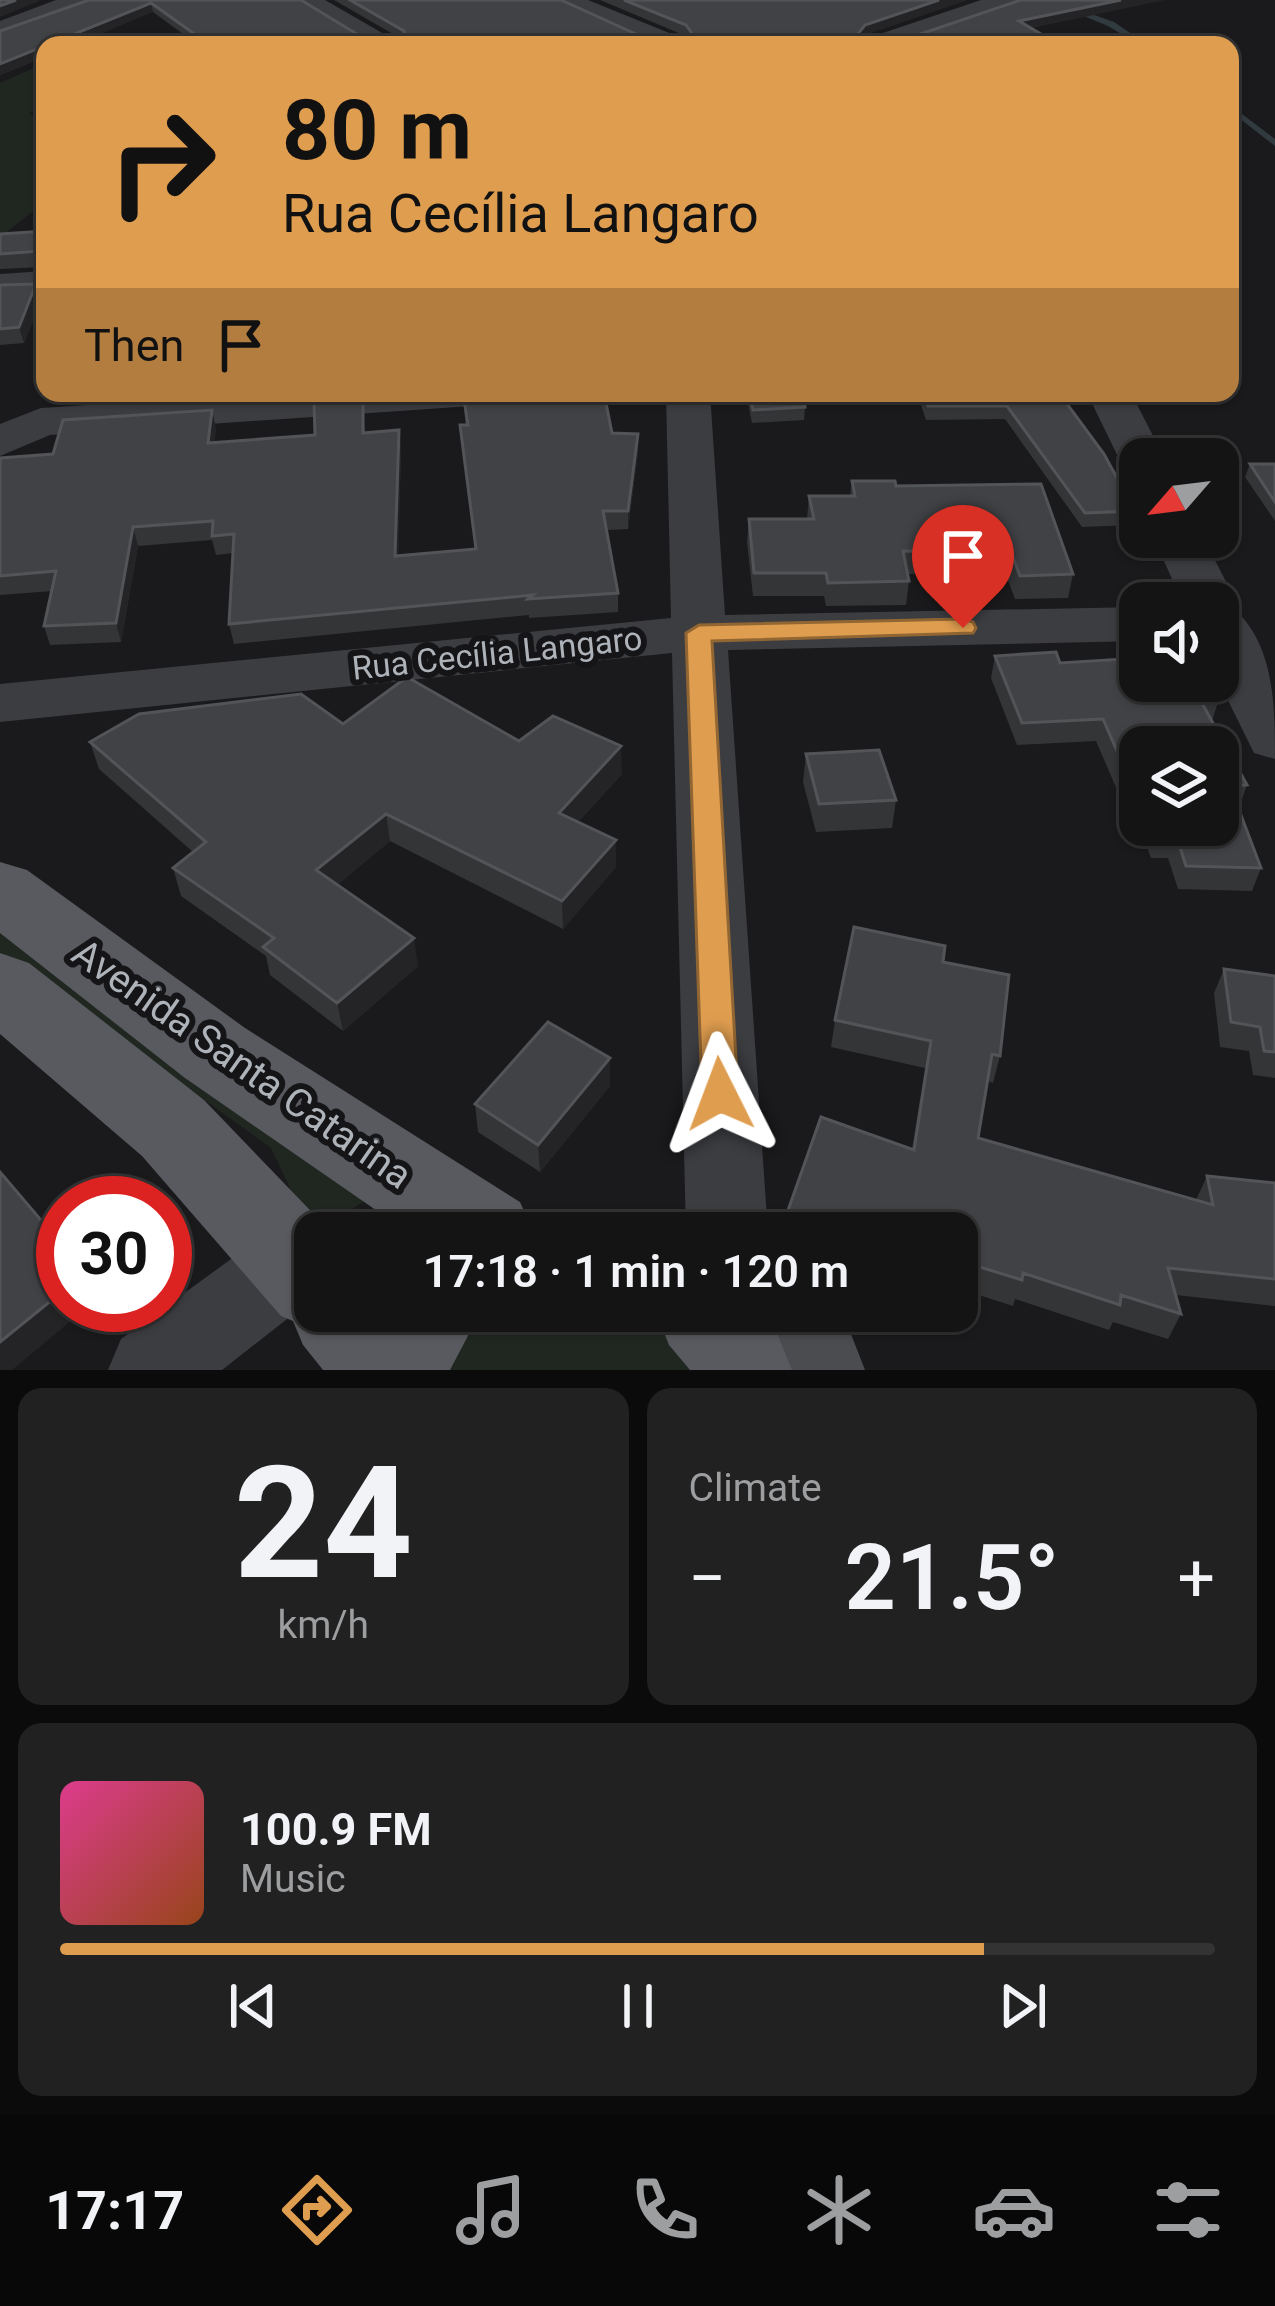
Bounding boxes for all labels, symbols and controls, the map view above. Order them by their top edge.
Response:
text: 80 m [282,81,472,180]
icon: right [84,84,240,240]
text: Rua Cecília Langaro [282,182,759,245]
icon: arrive [208,312,274,378]
text: Then [84,319,184,372]
north arrow [1119,438,1239,558]
map controls [1119,438,1239,846]
pin [912,505,1014,628]
icon: arrive [930,523,996,589]
button: sound [1119,582,1239,702]
street label: Rua Cecília Langaro [350,618,644,688]
button: layers [1119,726,1239,846]
street label: Avenida Santa Catarina [64,929,420,1199]
position arrow [657,1031,783,1157]
speed limit sign: 30 [36,1176,192,1332]
text: 17:18 · 1 min · 120 m [423,1245,849,1298]
text: 24 [234,1432,413,1615]
text: Climate [689,1465,822,1511]
text: 21.5° [845,1526,1059,1631]
text: − [689,1540,726,1617]
text: + [1178,1540,1215,1617]
text: km/h [277,1602,369,1648]
text: 100.9 FM [240,1803,432,1856]
text: Music [240,1856,346,1902]
icon: previous [220,1973,286,2039]
icon: pause [605,1973,671,2039]
icon: next [990,1973,1056,2039]
icon: directions [275,2168,359,2252]
icon: music [449,2168,533,2252]
icon: phone [623,2168,707,2252]
icon: climate [797,2168,881,2252]
icon: car [972,2168,1056,2252]
icon: filters [1146,2168,1230,2252]
text: 17:17 [45,2179,184,2242]

